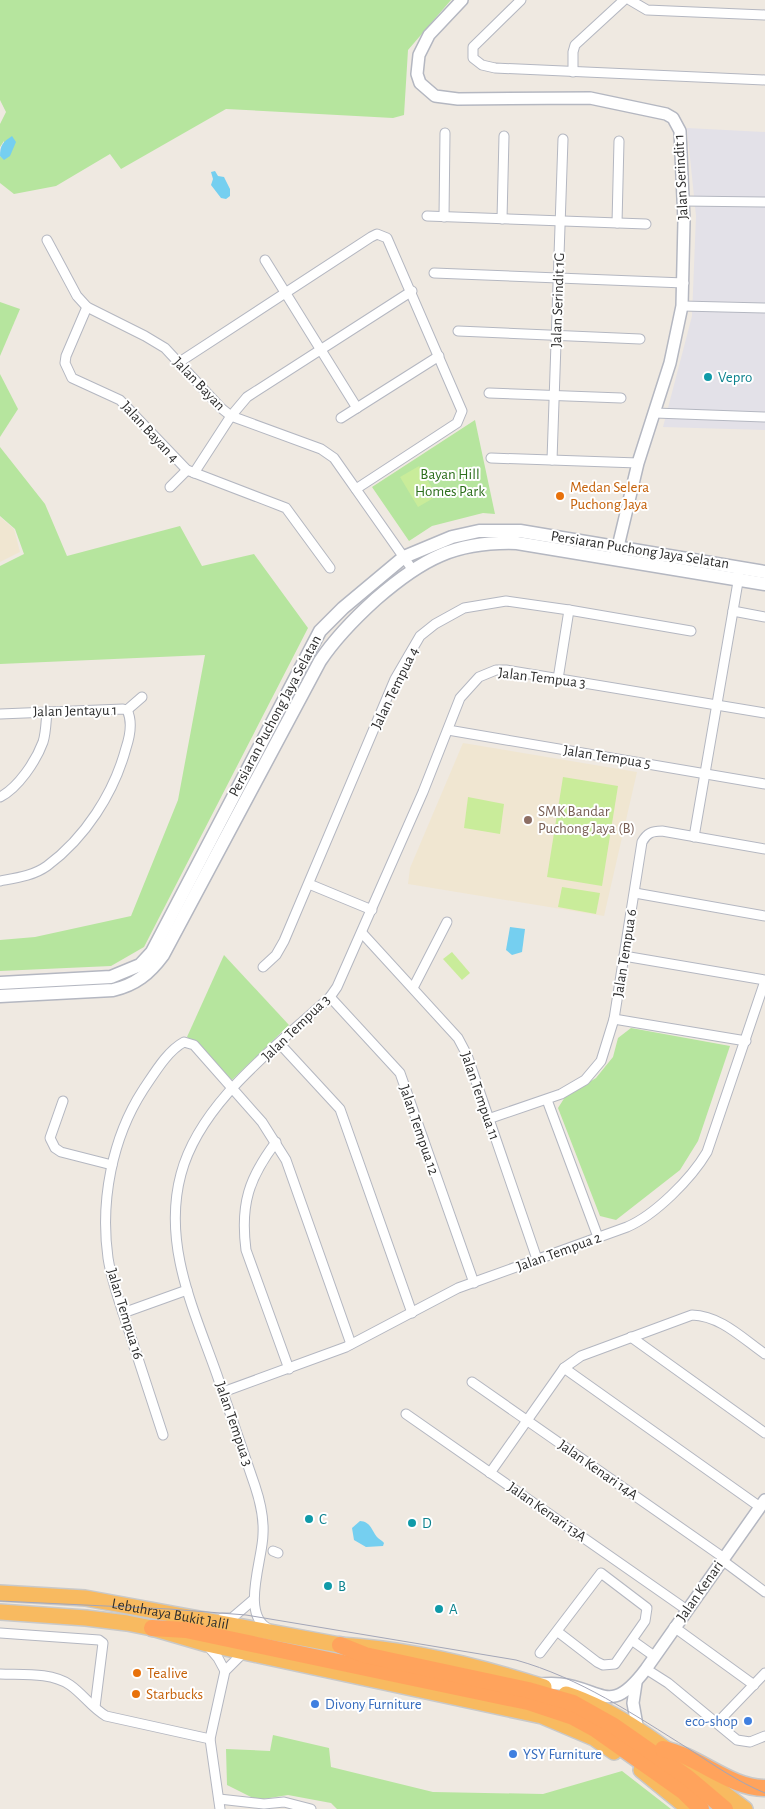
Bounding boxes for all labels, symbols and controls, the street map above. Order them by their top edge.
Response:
street label: Jalan Serindit 1 [671,134,691,220]
street label: Jalan Serindit 1G [549,252,567,348]
street label: Jalan Bayan [170,355,228,413]
place label: Vepro [718,370,752,385]
marker: Vepro [702,371,714,383]
street label: Jalan Bayan 4 [118,399,182,465]
park label: Bayan Hill Homes Park [415,467,485,499]
place label: Medan Selera Puchong Jaya [570,480,649,512]
marker: Medan Selera Puchong Jaya [554,490,566,502]
street label: Persiaran Puchong Jaya Selatan [550,528,730,572]
street label: Persiaran Puchong Jaya Selatan [226,633,324,799]
street label: Jalan Tempua 4 [369,645,421,731]
street label: Jalan Tempua 3 [497,665,587,691]
street label: Jalan Jentayu 1 [33,703,117,719]
street label: Jalan Tempua 5 [562,743,652,771]
place label: SMK Bandar Puchong Jaya (B) [538,804,635,836]
marker: SMK Bandar Puchong Jaya (B) [522,814,534,826]
street label: Jalan Tempua 6 [611,908,639,998]
street label: Jalan Tempua 3 [259,992,333,1064]
street label: Jalan Tempua 11 [458,1050,502,1142]
street label: Jalan Tempua 12 [397,1083,441,1177]
street label: Jalan Tempua 2 [515,1230,603,1274]
street label: Jalan Tempua 16 [104,1267,146,1361]
street label: Jalan Tempua 3 [213,1380,255,1468]
street label: Jalan Kenari 14A [555,1437,641,1503]
street label: Jalan Kenari 13A [505,1479,589,1545]
place label: C [319,1512,327,1527]
marker: C [303,1513,315,1525]
place label: D [422,1516,432,1531]
marker: D [406,1517,418,1529]
street label: Jalan Kenari [674,1558,726,1624]
place label: B [338,1579,346,1594]
marker: B [322,1580,334,1592]
street label: Lebuhraya Bukit Jalil [111,1596,230,1632]
place label: A [449,1602,458,1617]
marker: A [433,1603,445,1615]
place label: Tealive [147,1666,188,1681]
marker: Tealive [131,1667,143,1679]
place label: Starbucks [146,1687,203,1702]
marker: Starbucks [130,1688,142,1700]
place label: Divony Furniture [325,1697,422,1712]
marker: Divony Furniture [309,1698,321,1710]
place label: eco-shop [685,1714,738,1729]
marker: eco-shop [742,1715,754,1727]
place label: YSY Furniture [523,1747,602,1762]
marker: YSY Furniture [507,1748,519,1760]

